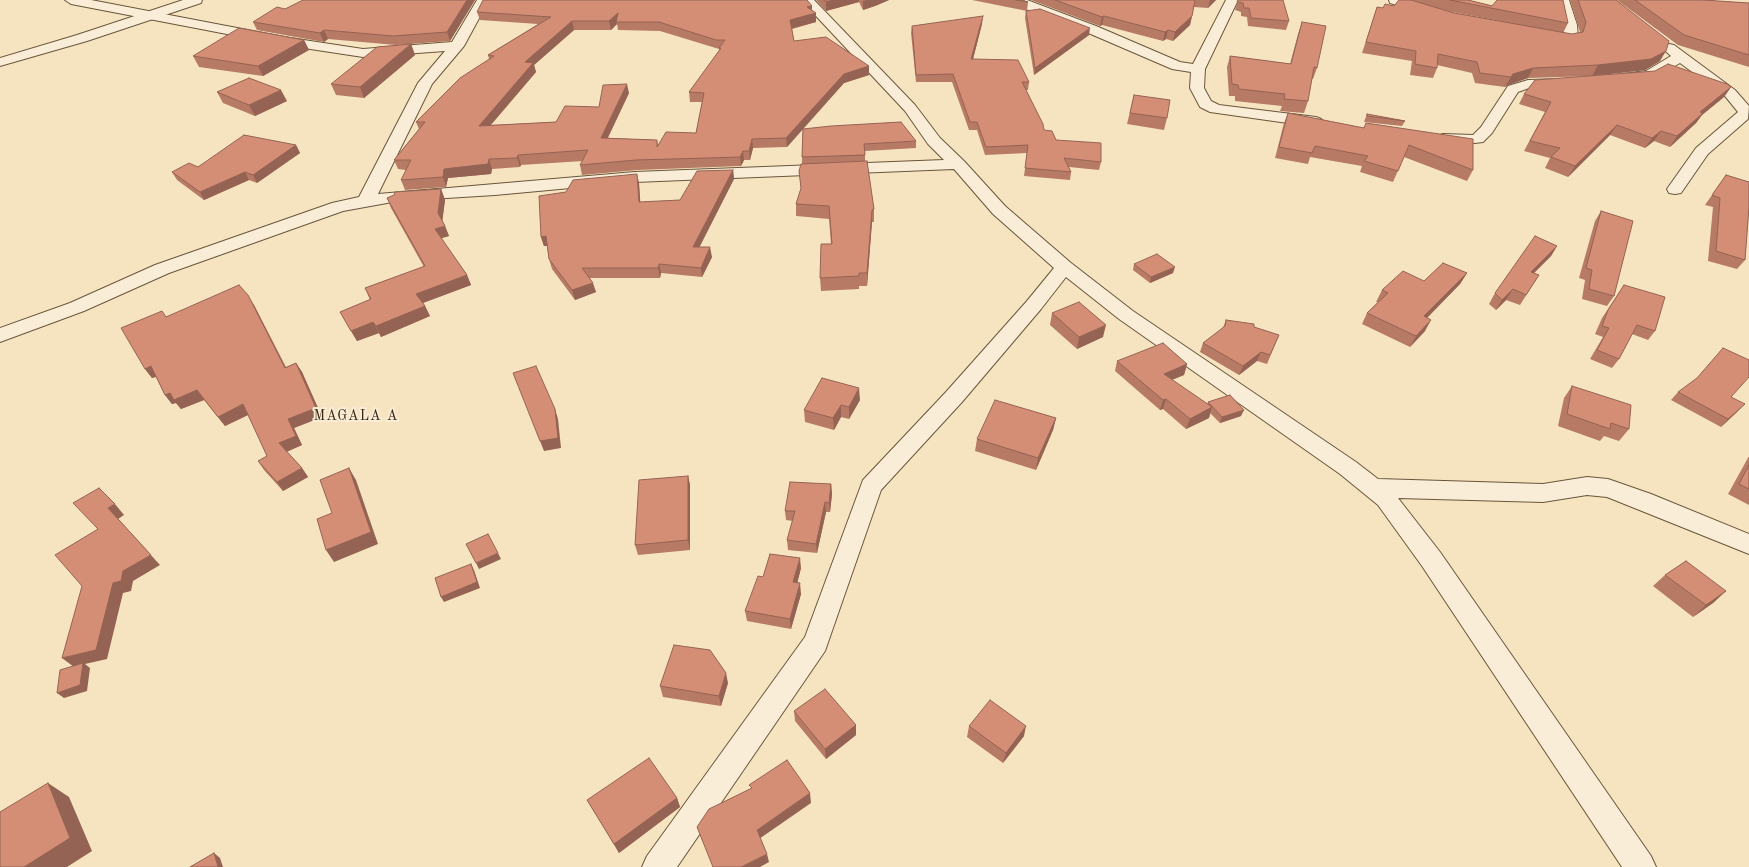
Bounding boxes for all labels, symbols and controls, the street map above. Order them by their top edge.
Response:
district label: MAGALA A [314,408,398,424]

